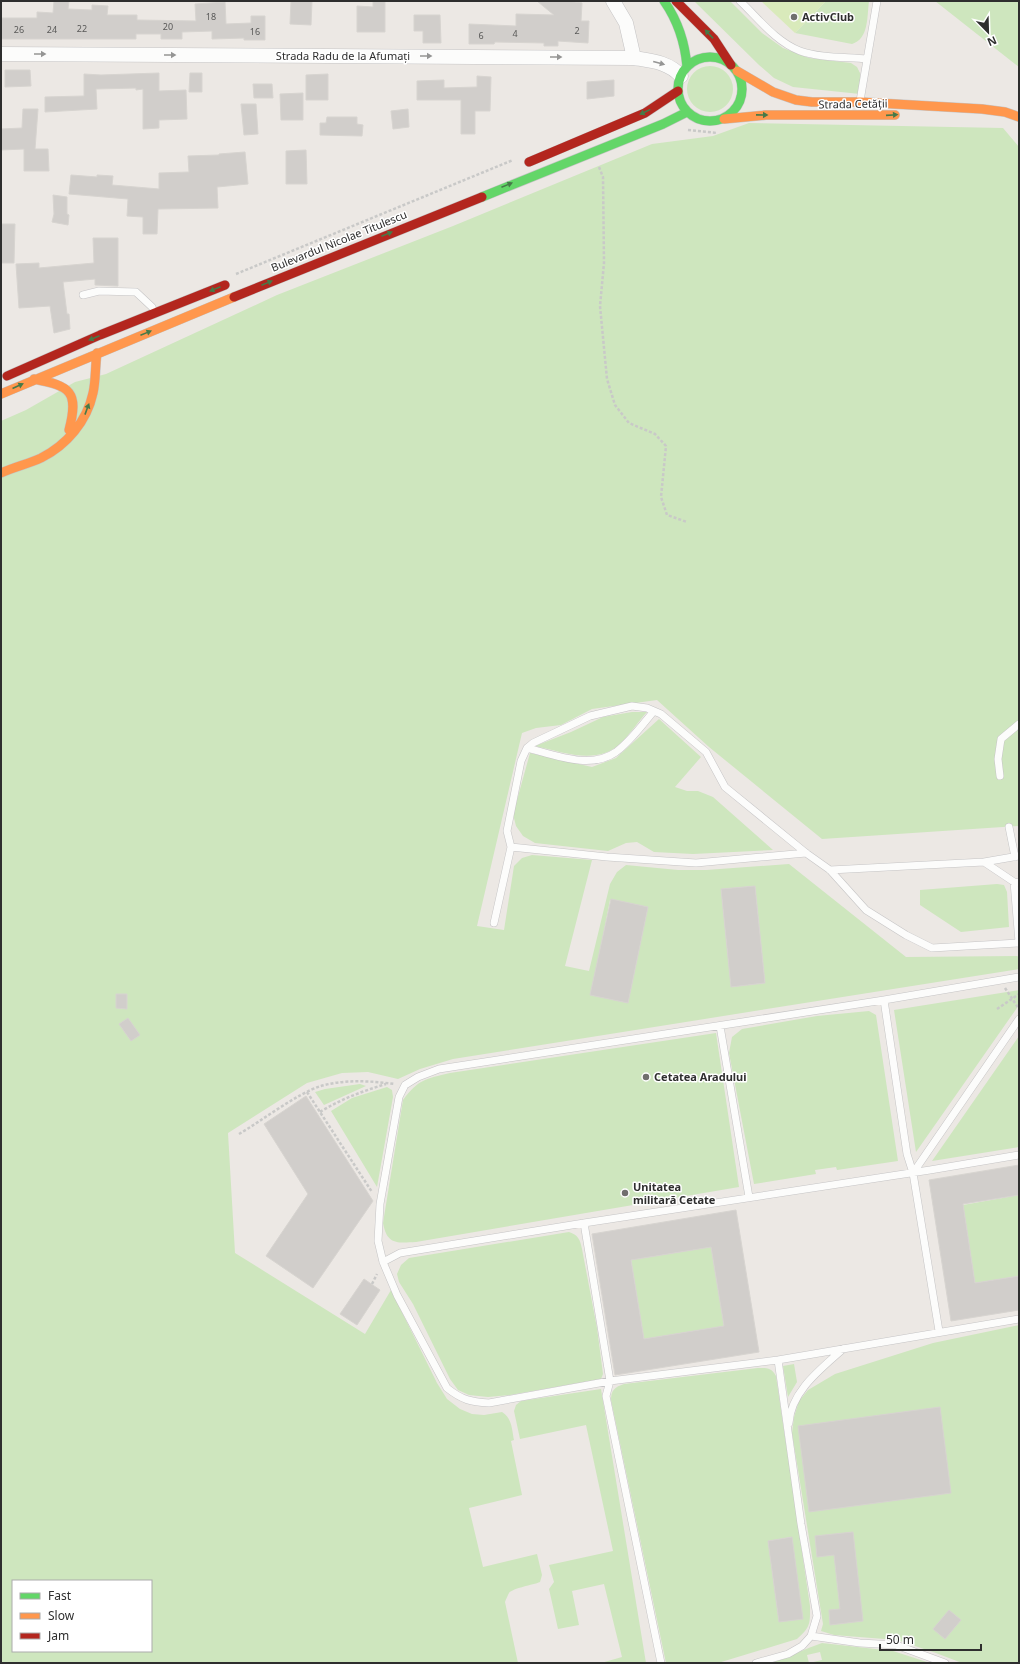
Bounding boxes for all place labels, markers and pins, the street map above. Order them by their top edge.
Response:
place label: ActivClub [802,9,854,24]
marker: ActivClub [789,12,799,22]
place label: Cetatea Aradului [654,1069,747,1084]
marker: Cetatea Aradului [641,1072,651,1082]
place label: Unitatea militară Cetate [633,1179,716,1207]
marker: Unitatea militară Cetate [620,1188,630,1198]

